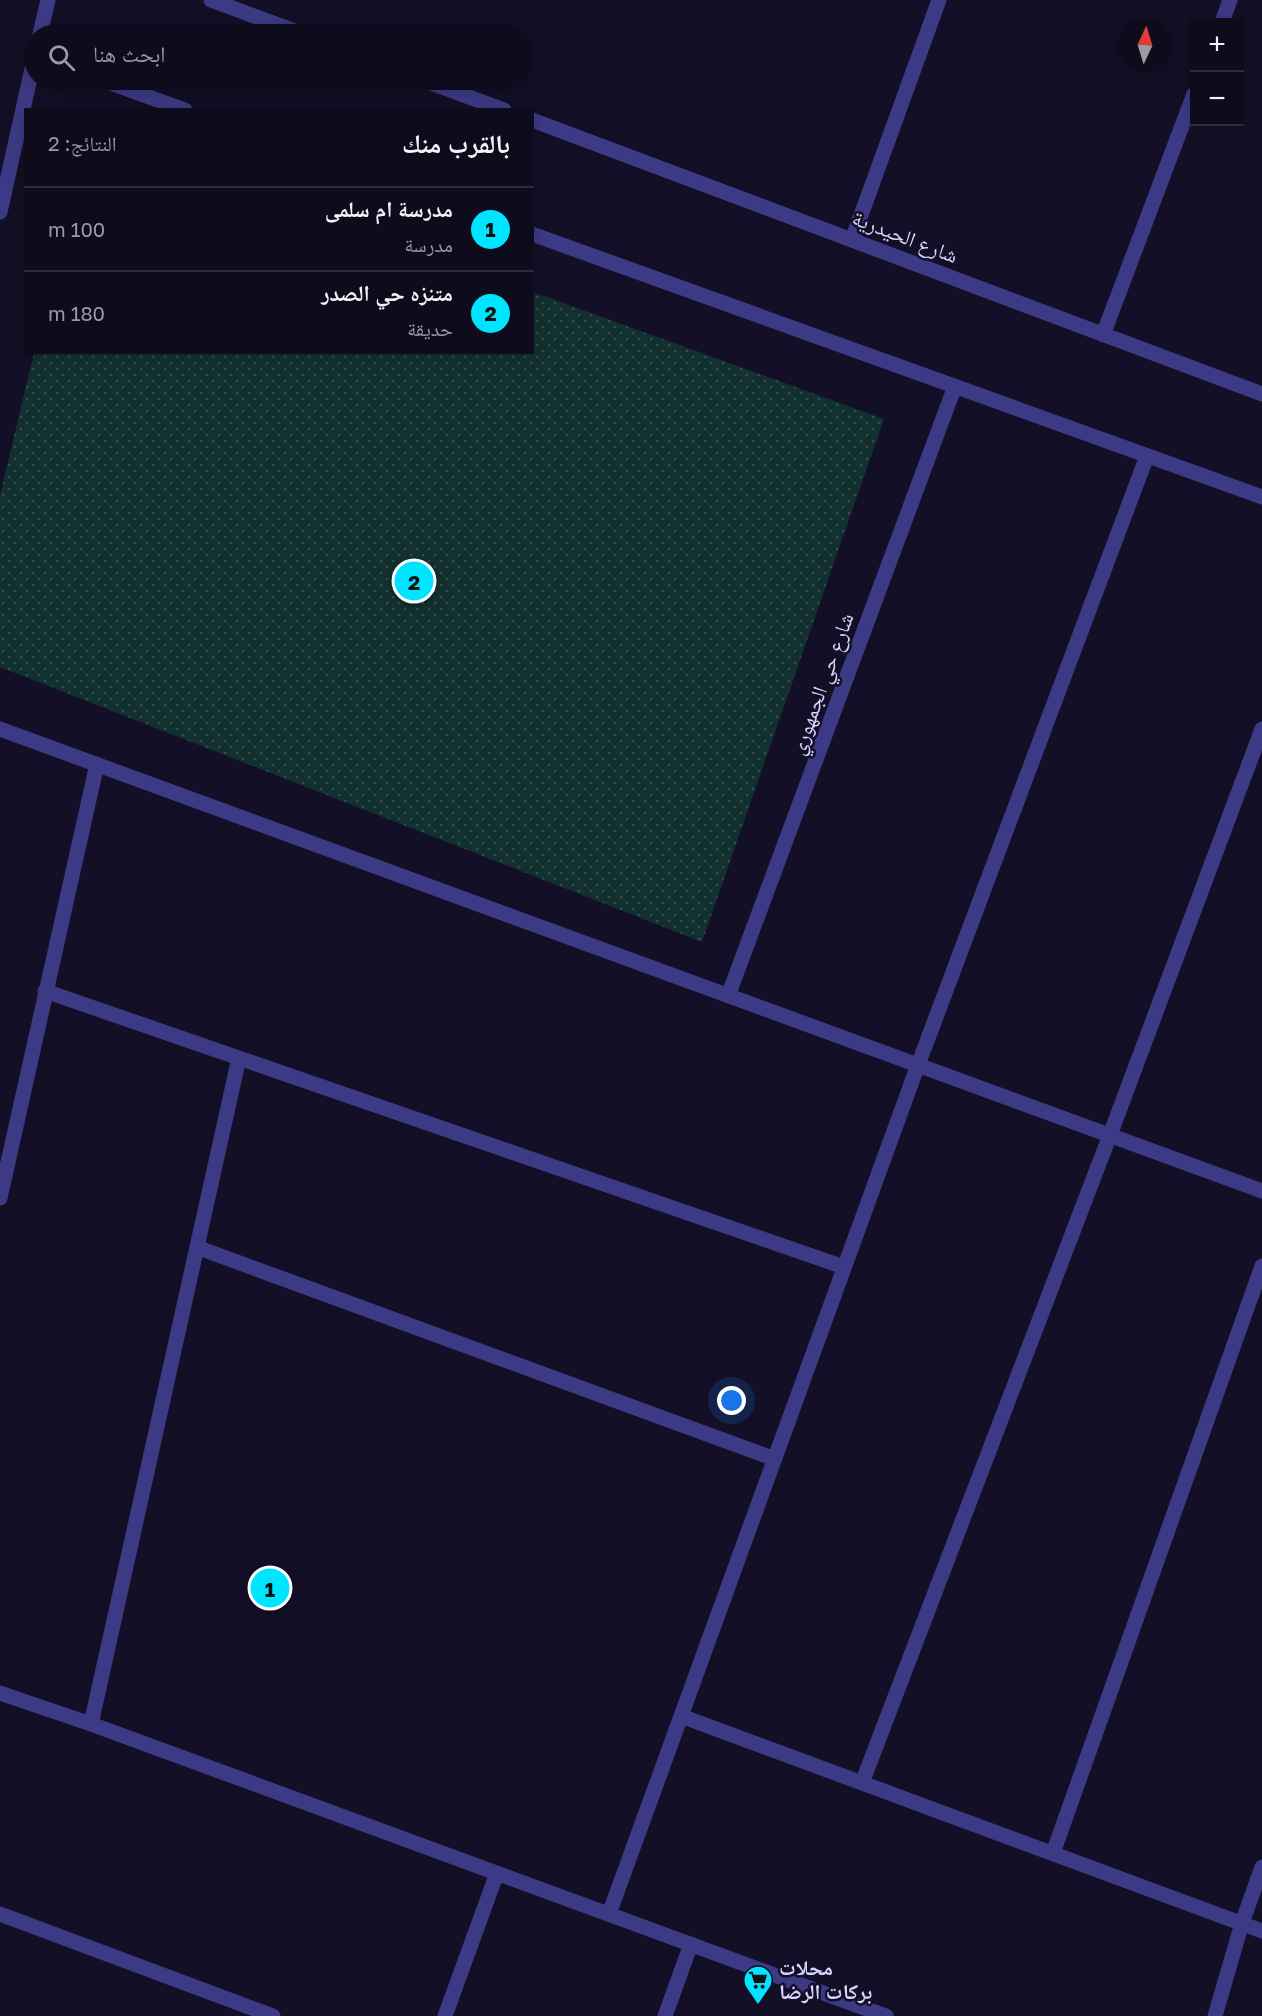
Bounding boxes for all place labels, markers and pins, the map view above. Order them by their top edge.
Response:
pin: 2 [394,558,434,604]
pin: 1 [250,1566,290,1610]
place label: محلات بركات الرضا [779,1954,872,2004]
supermarket icon: محلات بركات الرضا [742,1964,774,2006]

